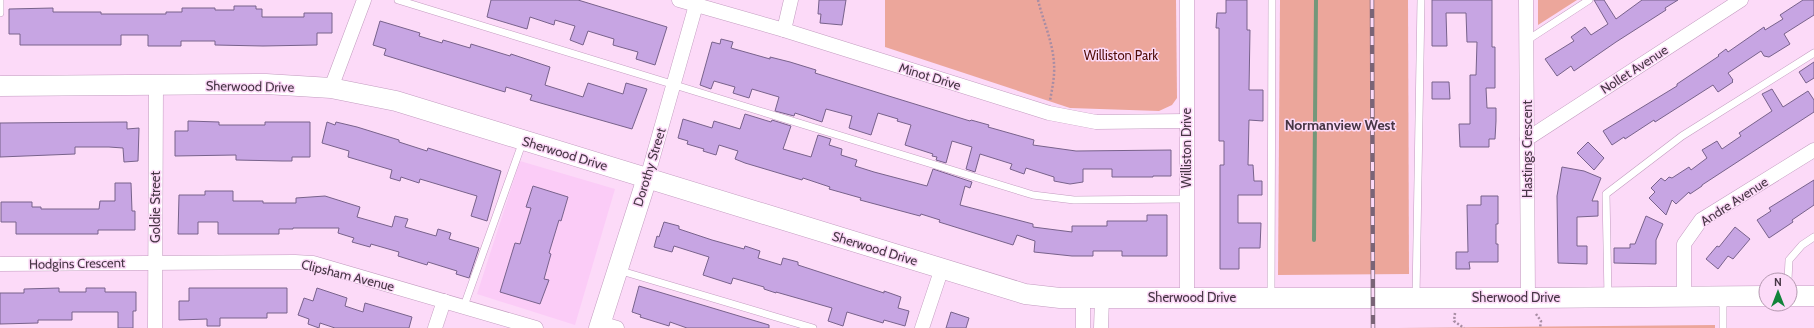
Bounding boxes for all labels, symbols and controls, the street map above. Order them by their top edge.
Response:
street label: Nollet Avenue [1597,41,1671,97]
park label: Williston Park [1084,47,1158,63]
street label: Minot Drive [897,59,963,93]
street label: Sherwood Drive [206,77,295,95]
street label: Hastings Crescent [1519,100,1535,198]
street label: Williston Drive [1178,108,1194,188]
district label: Normanview West [1285,116,1396,134]
street label: Dorothy Street [629,125,669,208]
street label: Sherwood Drive [520,132,610,174]
street label: Goldie Street [147,170,163,243]
street label: Andre Avenue [1697,173,1771,229]
street label: Sherwood Drive [830,227,920,269]
street label: Hodgins Crescent [29,254,126,272]
street label: Clipsham Avenue [300,256,396,294]
north arrow [1758,272,1798,312]
text: N [1774,275,1782,289]
street label: Sherwood Drive [1148,289,1236,305]
street label: Sherwood Drive [1472,289,1560,305]

